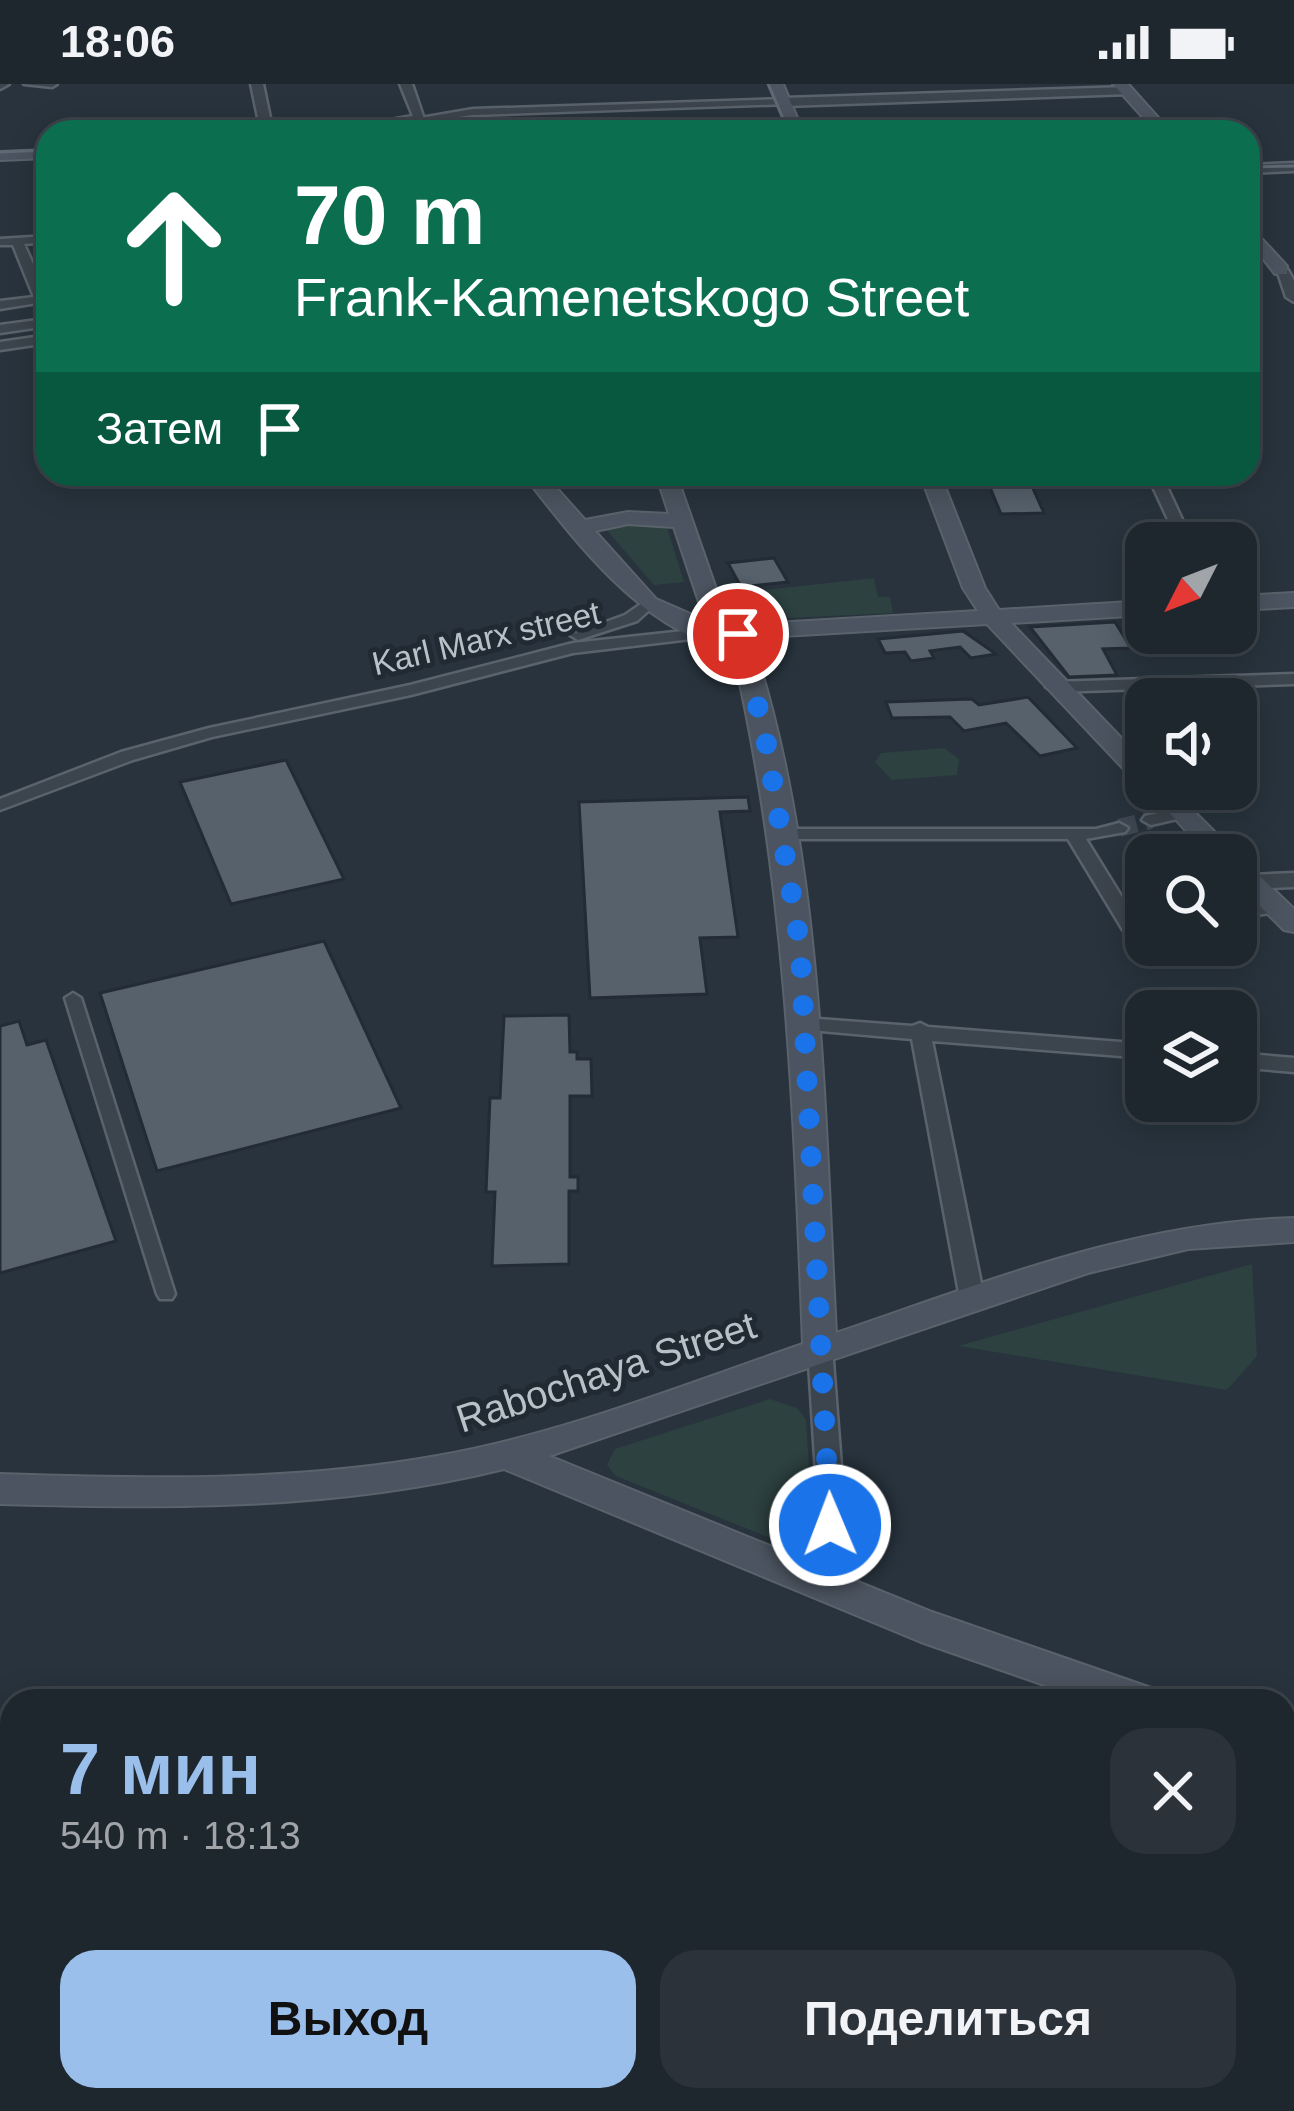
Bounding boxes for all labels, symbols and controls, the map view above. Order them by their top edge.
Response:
text: 18:06 [60,16,175,67]
icon: ahead [96,168,252,324]
text: 70 m [294,168,485,262]
text: Frank-Kamenetskogo Street [294,267,969,327]
icon: arrive [247,396,313,462]
text: Затем [96,403,223,454]
north arrow [1125,522,1257,654]
map controls [1125,522,1257,1122]
pin [687,583,789,685]
street label: Karl Marx street [368,594,604,682]
icon: arrive [705,601,771,667]
button: sound [1125,678,1257,810]
button: search [1125,834,1257,966]
button: layers [1125,990,1257,1122]
street label: Rabochaya Street [451,1303,761,1441]
position arrow [767,1462,893,1588]
button: close [1110,1728,1236,1854]
text: 7 мин [60,1729,261,1809]
text: 540 m · 18:13 [60,1814,301,1857]
button: Выход [60,1950,636,2088]
button: Поделиться [660,1950,1236,2088]

